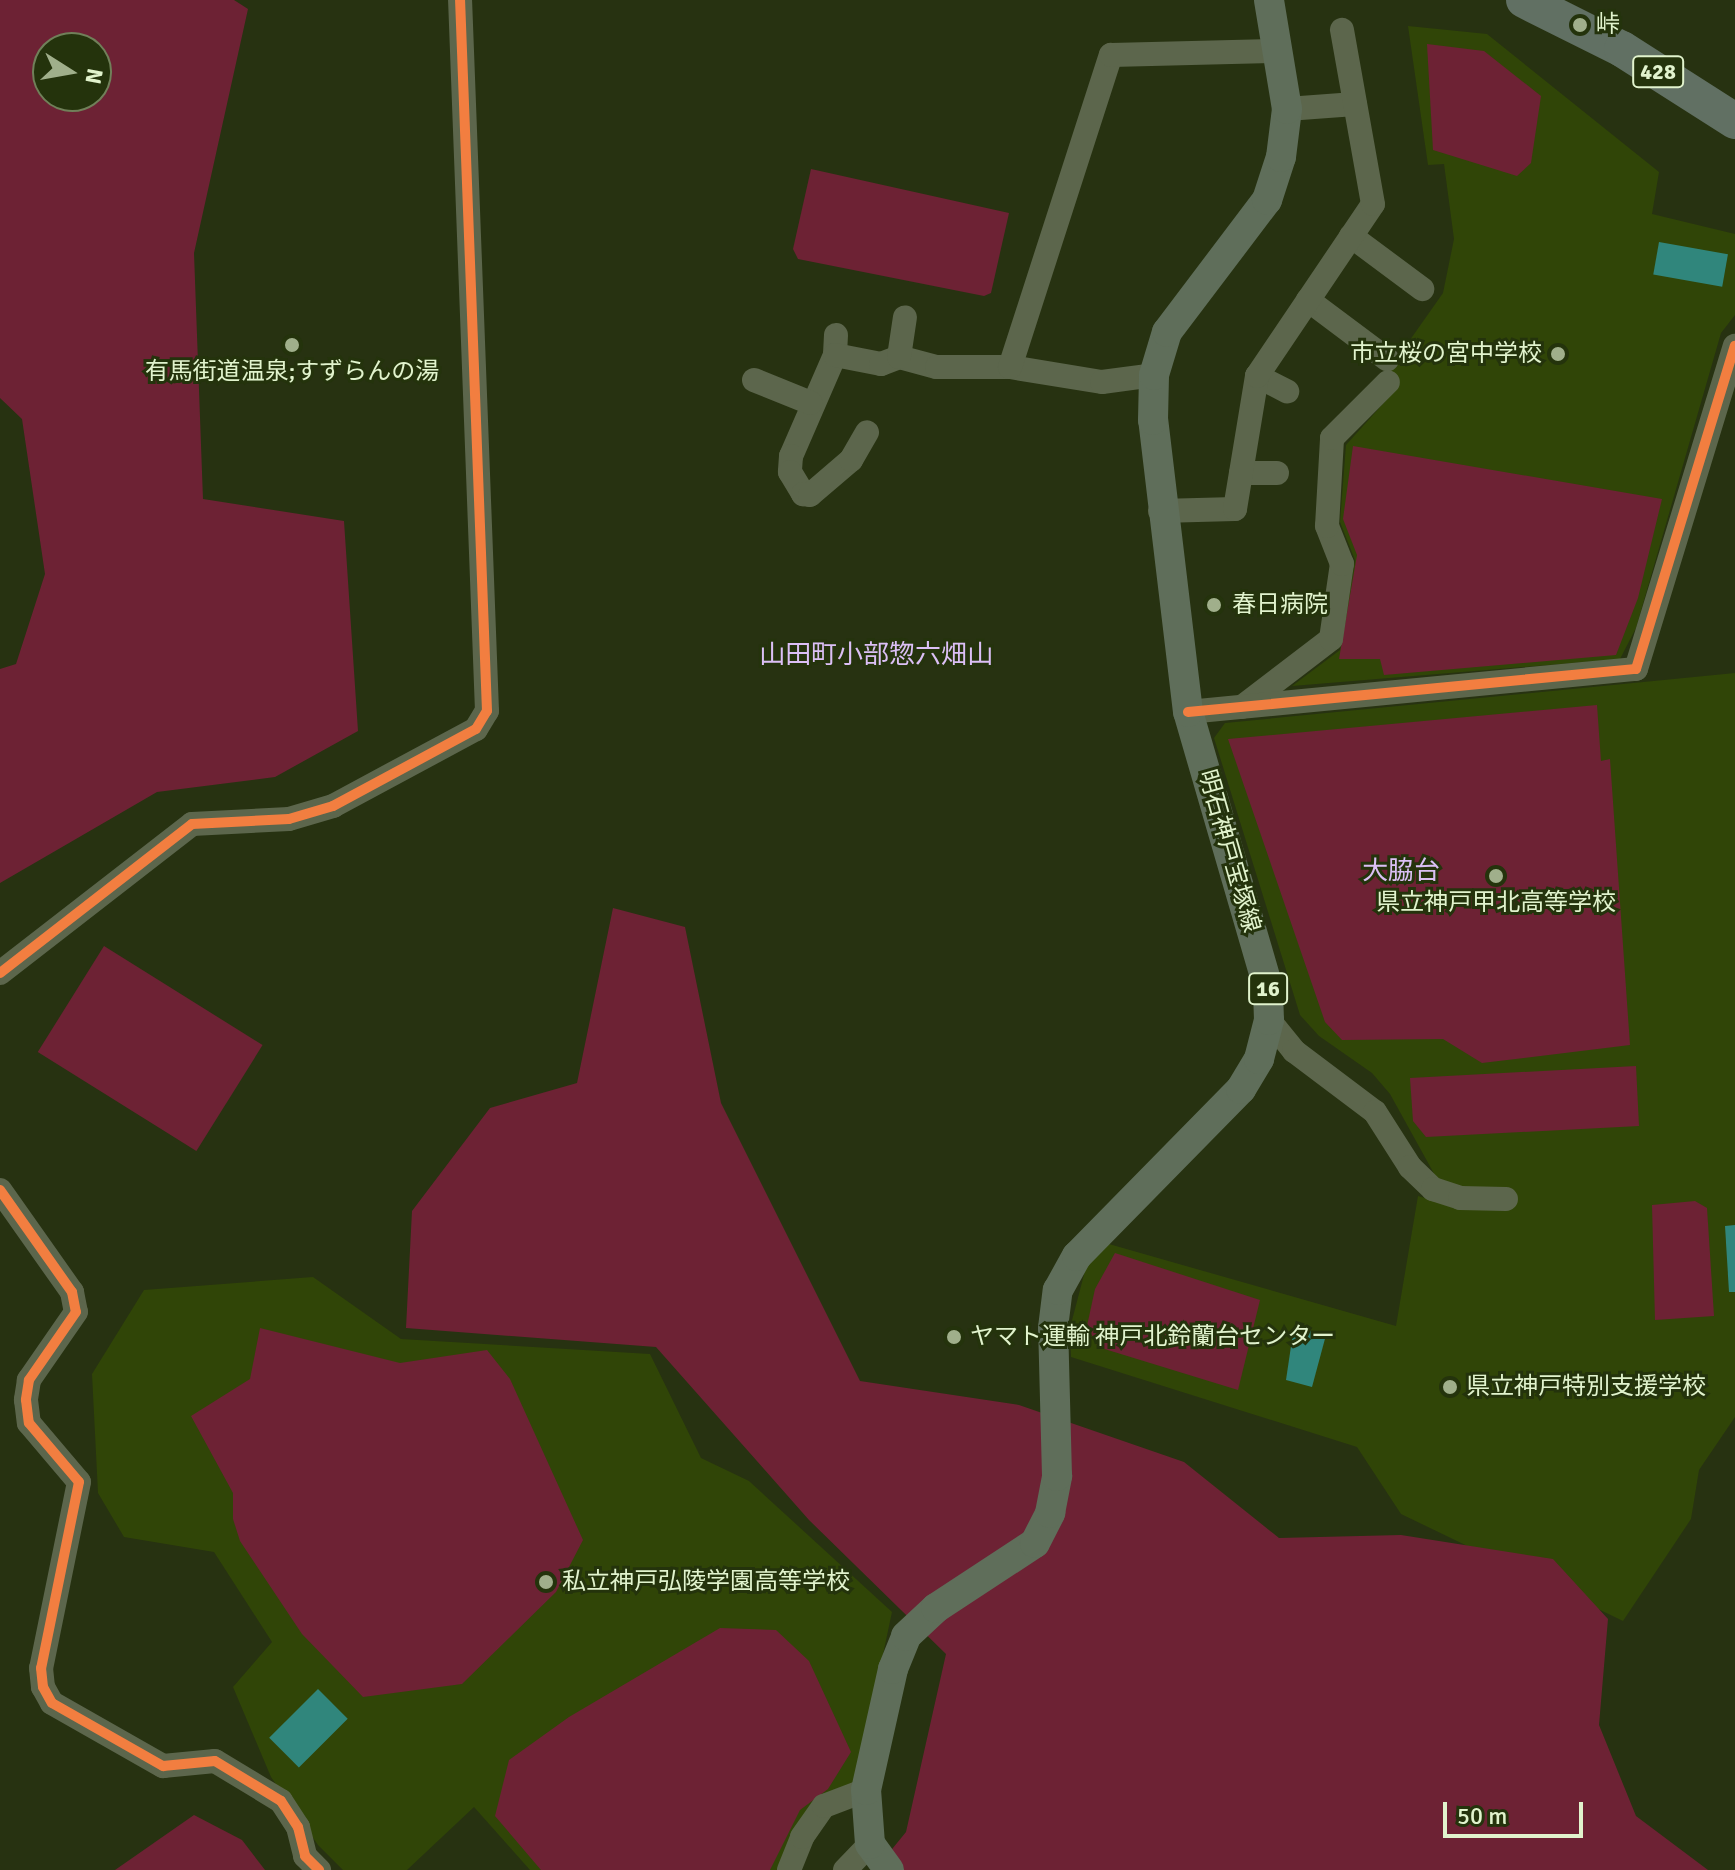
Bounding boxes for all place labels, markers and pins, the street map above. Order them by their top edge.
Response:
place label: 峠 [1596,11,1620,39]
marker: 峠 [1571,16,1589,34]
marker: 有馬街道温泉;すずらんの湯 [283,336,301,354]
place label: 市立桜の宮中学校 [1350,340,1542,368]
marker: 市立桜の宮中学校 [1549,345,1567,363]
place label: 有馬街道温泉;すずらんの湯 [145,358,439,386]
place label: 春日病院 [1232,591,1328,619]
marker: 春日病院 [1203,594,1225,616]
marker: 県立神戸甲北高等学校 [1487,867,1505,885]
place label: 県立神戸甲北高等学校 [1376,889,1616,917]
place label: ヤマト運輸 神戸北鈴蘭台センター [970,1323,1335,1351]
marker: ヤマト運輸 神戸北鈴蘭台センター [945,1328,963,1346]
place label: 県立神戸特別支援学校 [1466,1373,1706,1401]
marker: 県立神戸特別支援学校 [1441,1378,1459,1396]
place label: 私立神戸弘陵学園高等学校 [562,1568,850,1596]
marker: 私立神戸弘陵学園高等学校 [537,1573,555,1591]

